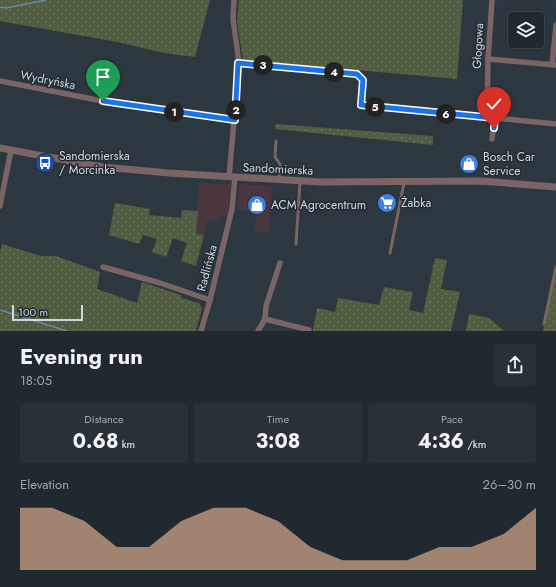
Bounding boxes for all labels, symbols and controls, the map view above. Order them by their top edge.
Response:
map controls [508,12,544,48]
button: layers [508,12,544,48]
street label: Głogowa [468,22,488,69]
pin: 3 [253,55,273,75]
text: 3 [260,57,266,73]
pin [86,60,120,101]
pin: 4 [324,62,344,82]
text: 4 [330,64,338,80]
street label: Wydryńska [19,66,77,94]
icon: arrive [92,66,114,88]
pin [477,87,511,128]
icon: check [483,93,505,115]
pin: 5 [365,97,385,117]
text: 5 [371,99,379,115]
pin: 2 [226,100,246,120]
pin: 1 [164,102,184,122]
text: 2 [232,102,240,118]
text: 1 [171,104,177,120]
pin: 6 [436,104,456,124]
text: 6 [442,106,450,122]
place label: Sandomierska / Morcinka [59,147,130,179]
place label: Bosch Car Service [483,148,536,180]
bus stop icon: Sandomierska / Morcinka [34,152,56,174]
shop icon: Bosch Car Service [458,153,480,175]
street label: Sandomierska [242,158,314,180]
supermarket icon: Żabka [376,192,398,214]
shop icon: ACM Agrocentrum [246,194,268,216]
place label: Żabka [401,194,431,212]
place label: ACM Agrocentrum [271,196,366,214]
street label: Radlińska [192,243,222,293]
scale bar [12,303,83,322]
text: 100 m [18,304,48,320]
text: Evening run [20,340,143,372]
button: share [494,344,536,386]
text: 18:05 [20,371,52,390]
text: Distance [84,411,124,427]
text: Time [267,411,289,427]
text: Pace [441,411,463,427]
text: 0.68 [73,427,118,456]
text: 3:08 [256,427,300,456]
text: 4:36 [418,427,464,456]
text: km [118,436,135,452]
text: /km [464,436,486,452]
text: Elevation [20,475,69,494]
text: 26–30 m [483,475,536,494]

